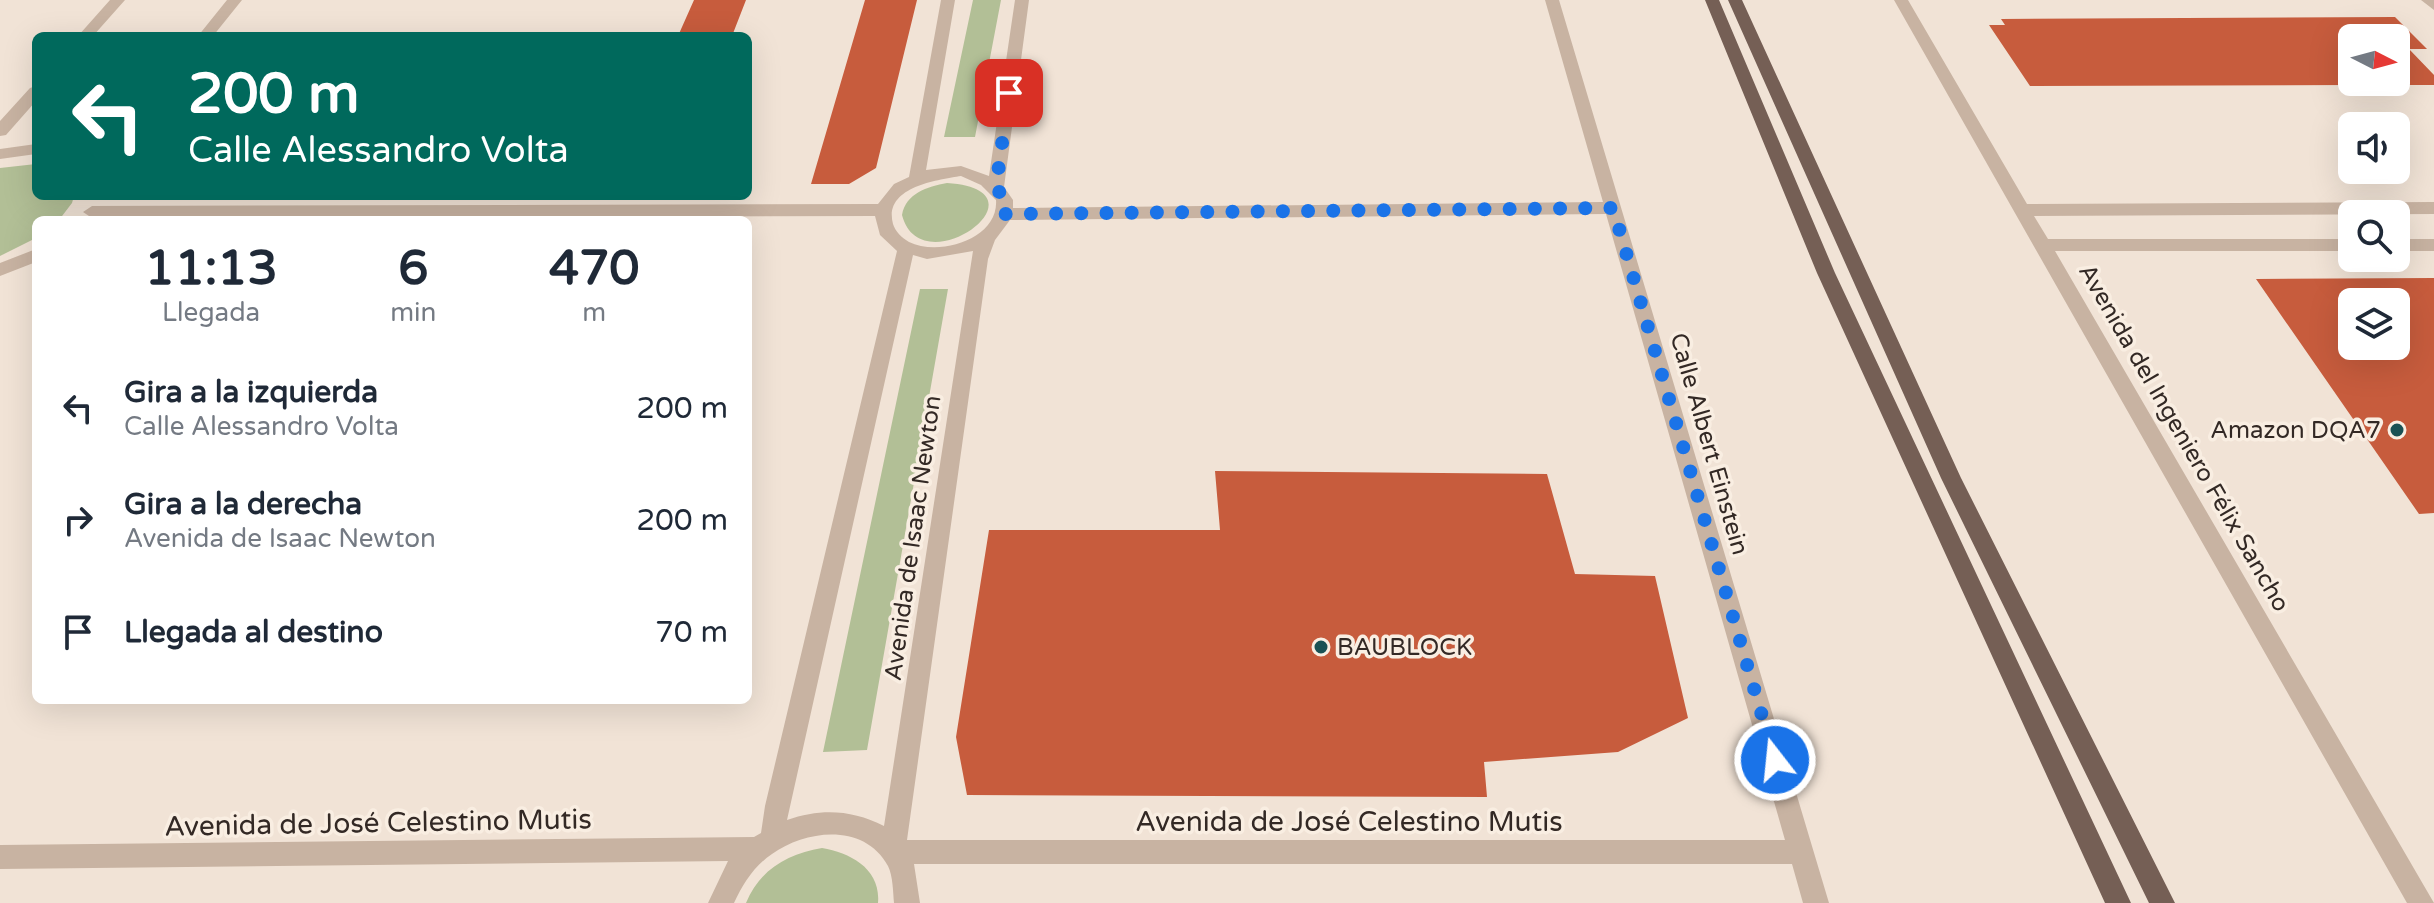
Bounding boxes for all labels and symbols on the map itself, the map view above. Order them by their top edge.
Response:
north arrow [2338,24,2410,96]
pin [975,59,1043,127]
street label: Avenida del Ingeniero Félix Sancho [2072,259,2296,617]
street label: Calle Albert Einstein [1663,330,1755,558]
street label: Avenida de Isaac Newton [879,393,947,683]
place label: Amazon DQA7 [2210,416,2381,445]
marker: Amazon DQA7 [2388,421,2406,439]
place label: BAUBLOCK [1337,633,1472,662]
marker: BAUBLOCK [1312,638,1330,656]
position arrow [1733,718,1817,802]
street label: Avenida de José Celestino Mutis [164,802,592,844]
street label: Avenida de José Celestino Mutis [1135,805,1563,839]

